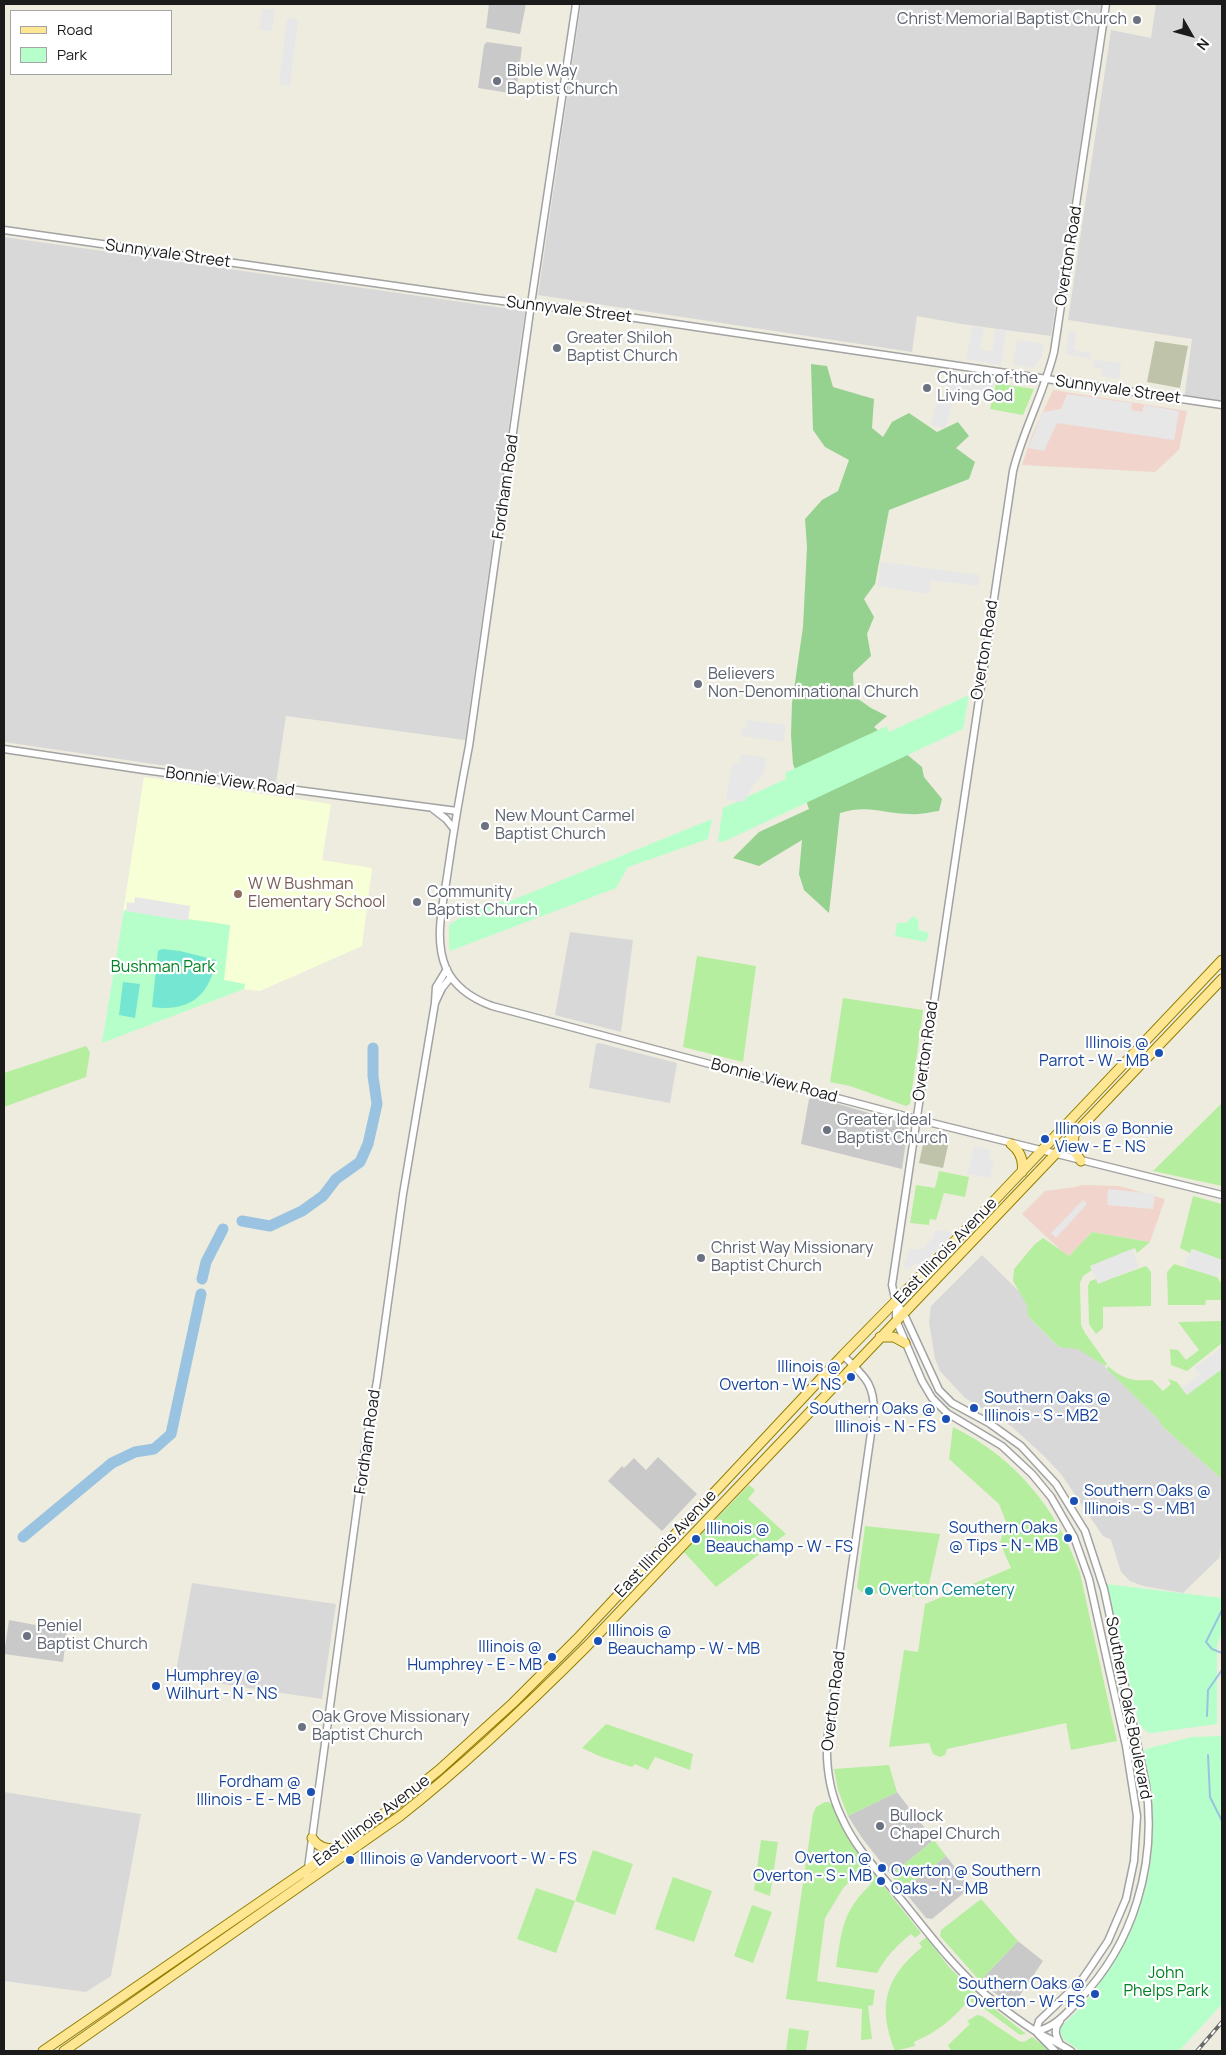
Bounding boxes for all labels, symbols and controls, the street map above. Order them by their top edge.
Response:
legend [10,10,172,75]
place label: Christ Memorial Baptist Church [897,10,1127,30]
north arrow [1166,10,1216,60]
marker: Christ Memorial Baptist Church [1131,14,1143,26]
text: Road [57,19,93,40]
text: N [1193,35,1214,54]
text: Park [57,44,87,65]
place label: Bible Way Baptist Church [507,62,618,100]
marker: Bible Way Baptist Church [491,75,503,87]
street label: Overton Road [1052,205,1086,307]
street label: Sunnyvale Street [104,236,232,272]
street label: Sunnyvale Street [505,293,633,327]
place label: Greater Shiloh Baptist Church [567,329,678,367]
marker: Greater Shiloh Baptist Church [551,342,563,354]
place label: Church of the Living God [937,369,1038,407]
street label: Sunnyvale Street [1054,372,1182,408]
marker: Church of the Living God [921,382,933,394]
street label: Fordham Road [489,433,523,541]
street label: Overton Road [968,599,1002,701]
place label: Believers Non-Denominational Church [708,665,918,703]
marker: Believers Non-Denominational Church [692,678,704,690]
street label: Bonnie View Road [164,763,296,801]
place label: New Mount Carmel Baptist Church [495,807,635,845]
marker: New Mount Carmel Baptist Church [479,820,491,832]
place label: W W Bushman Elementary School [248,875,386,913]
place label: Community Baptist Church [427,883,538,921]
marker: W W Bushman Elementary School [232,888,244,900]
marker: Community Baptist Church [411,896,423,908]
park label: Bushman Park [111,958,215,978]
street label: Overton Road [909,1000,943,1102]
place label: Illinois @ Parrot - W - MB [1039,1034,1149,1072]
marker: Illinois @ Parrot - W - MB [1153,1047,1165,1059]
street label: Bonnie View Road [709,1055,839,1107]
place label: Greater Ideal Baptist Church [837,1111,948,1149]
place label: Illinois @ Bonnie View - E - NS [1055,1120,1173,1158]
marker: Greater Ideal Baptist Church [821,1124,833,1136]
marker: Illinois @ Bonnie View - E - NS [1039,1133,1051,1145]
street label: East Illinois Avenue [890,1194,1002,1308]
place label: Christ Way Missionary Baptist Church [711,1239,873,1277]
marker: Christ Way Missionary Baptist Church [695,1252,707,1264]
place label: Illinois @ Overton - W - NS [719,1358,841,1396]
marker: Illinois @ Overton - W - NS [845,1371,857,1383]
street label: Fordham Road [351,1388,385,1496]
place label: Southern Oaks @ Illinois - S - MB2 [984,1389,1111,1427]
place label: Southern Oaks @ Illinois - N - FS [809,1400,936,1438]
marker: Southern Oaks @ Illinois - S - MB2 [968,1402,980,1414]
marker: Southern Oaks @ Illinois - N - FS [940,1413,952,1425]
place label: Southern Oaks @ Illinois - S - MB1 [1084,1482,1211,1520]
street label: East Illinois Avenue [611,1486,721,1602]
marker: Southern Oaks @ Illinois - S - MB1 [1068,1495,1080,1507]
place label: Southern Oaks @ Tips - N - MB [949,1519,1058,1557]
place label: Illinois @ Beauchamp - W - FS [706,1520,853,1558]
marker: Southern Oaks @ Tips - N - MB [1062,1532,1074,1544]
marker: Illinois @ Beauchamp - W - FS [690,1533,702,1545]
place label: Overton Cemetery [879,1581,1015,1601]
marker: Overton Cemetery [863,1585,875,1597]
street label: Southern Oaks Boulevard [1101,1615,1155,1801]
place label: Peniel Baptist Church [37,1617,148,1655]
place label: Illinois @ Beauchamp - W - MB [608,1622,760,1660]
marker: Peniel Baptist Church [21,1630,33,1642]
marker: Illinois @ Beauchamp - W - MB [592,1635,604,1647]
place label: Illinois @ Humphrey - E - MB [407,1638,542,1676]
street label: Overton Road [818,1650,850,1752]
marker: Illinois @ Humphrey - E - MB [546,1651,558,1663]
place label: Humphrey @ Wilhurt - N - NS [166,1667,277,1705]
marker: Humphrey @ Wilhurt - N - NS [150,1680,162,1692]
place label: Oak Grove Missionary Baptist Church [312,1708,470,1746]
marker: Oak Grove Missionary Baptist Church [296,1721,308,1733]
street label: East Illinois Avenue [310,1771,434,1871]
place label: Fordham @ Illinois - E - MB [196,1773,301,1811]
marker: Fordham @ Illinois - E - MB [305,1786,317,1798]
place label: Bullock Chapel Church [890,1807,1000,1845]
marker: Bullock Chapel Church [874,1820,886,1832]
place label: Overton @ Overton - S - MB [753,1849,872,1887]
place label: Illinois @ Vandervoort - W - FS [360,1850,577,1870]
marker: Illinois @ Vandervoort - W - FS [344,1854,356,1866]
marker: Overton @ Overton - S - MB [876,1862,888,1874]
place label: Overton @ Southern Oaks - N - MB [891,1862,1041,1900]
marker: Overton @ Southern Oaks - N - MB [875,1875,887,1887]
park label: John Phelps Park [1123,1964,1209,2002]
place label: Southern Oaks @ Overton - W - FS [958,1975,1085,2013]
marker: Southern Oaks @ Overton - W - FS [1089,1988,1101,2000]

